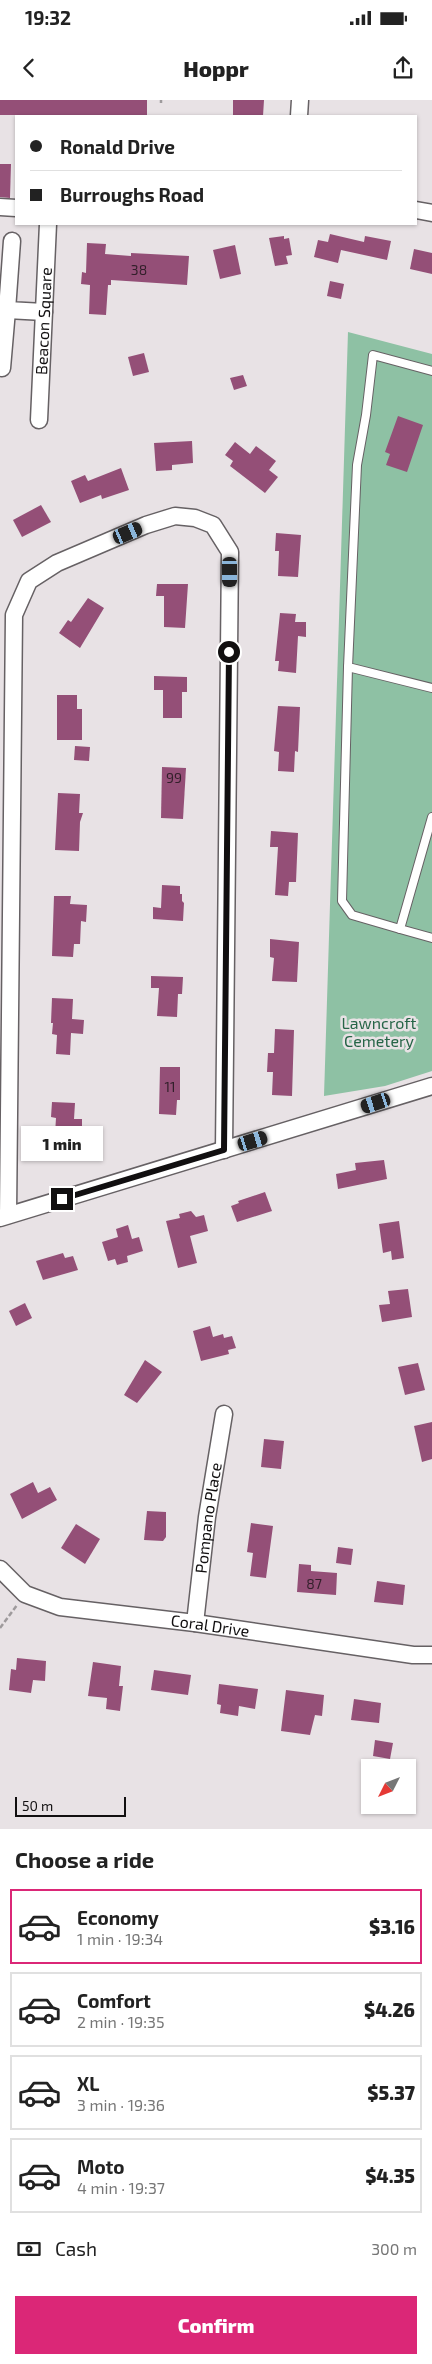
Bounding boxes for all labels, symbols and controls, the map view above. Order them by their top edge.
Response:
text: 19:32 [25,6,71,29]
icon: back [15,54,43,82]
icon: share [389,54,417,82]
text: Hoppr [183,55,249,81]
text: Ronald Drive [60,135,175,158]
text: Burroughs Road [60,183,204,206]
house number: 38 [131,261,147,278]
street label: Beacon Square [31,267,55,375]
car [111,520,144,546]
car [222,557,237,587]
route start [218,641,240,663]
house number: 99 [166,769,182,786]
park label: Lawncroft Cemetery [342,1013,416,1050]
house number: 11 [164,1078,176,1095]
car [359,1091,392,1115]
callout: 1 min [21,1126,103,1162]
car [236,1129,269,1153]
text: 1 min [42,1134,82,1153]
route end [51,1188,73,1210]
street label: Pompano Place [191,1461,225,1574]
house number: 87 [306,1575,322,1592]
street label: Coral Drive [170,1610,251,1640]
north arrow [361,1759,416,1814]
map controls [361,1759,416,1814]
scale bar [15,1794,126,1817]
text: 50 m [22,1797,53,1814]
text: Choose a ride [15,1846,154,1872]
icon: car [17,1904,62,1949]
text: Economy [77,1906,159,1929]
text: $3.16 [369,1915,415,1938]
text: 1 min · 19:34 [77,1929,163,1948]
icon: car [17,1987,62,2032]
text: Comfort [77,1989,151,2012]
text: $4.26 [364,1998,415,2021]
text: 2 min · 19:35 [77,2012,165,2031]
icon: car [17,2070,62,2115]
text: XL [77,2072,99,2095]
text: $5.37 [367,2081,415,2104]
text: 3 min · 19:36 [77,2095,165,2114]
icon: car [17,2153,62,2198]
text: Moto [77,2155,125,2178]
text: $4.35 [365,2164,415,2187]
text: 4 min · 19:37 [77,2178,165,2197]
icon: cash [15,2235,43,2263]
text: Cash [55,2237,97,2260]
text: 300 m [371,2239,417,2258]
button: Confirm [15,2296,417,2354]

